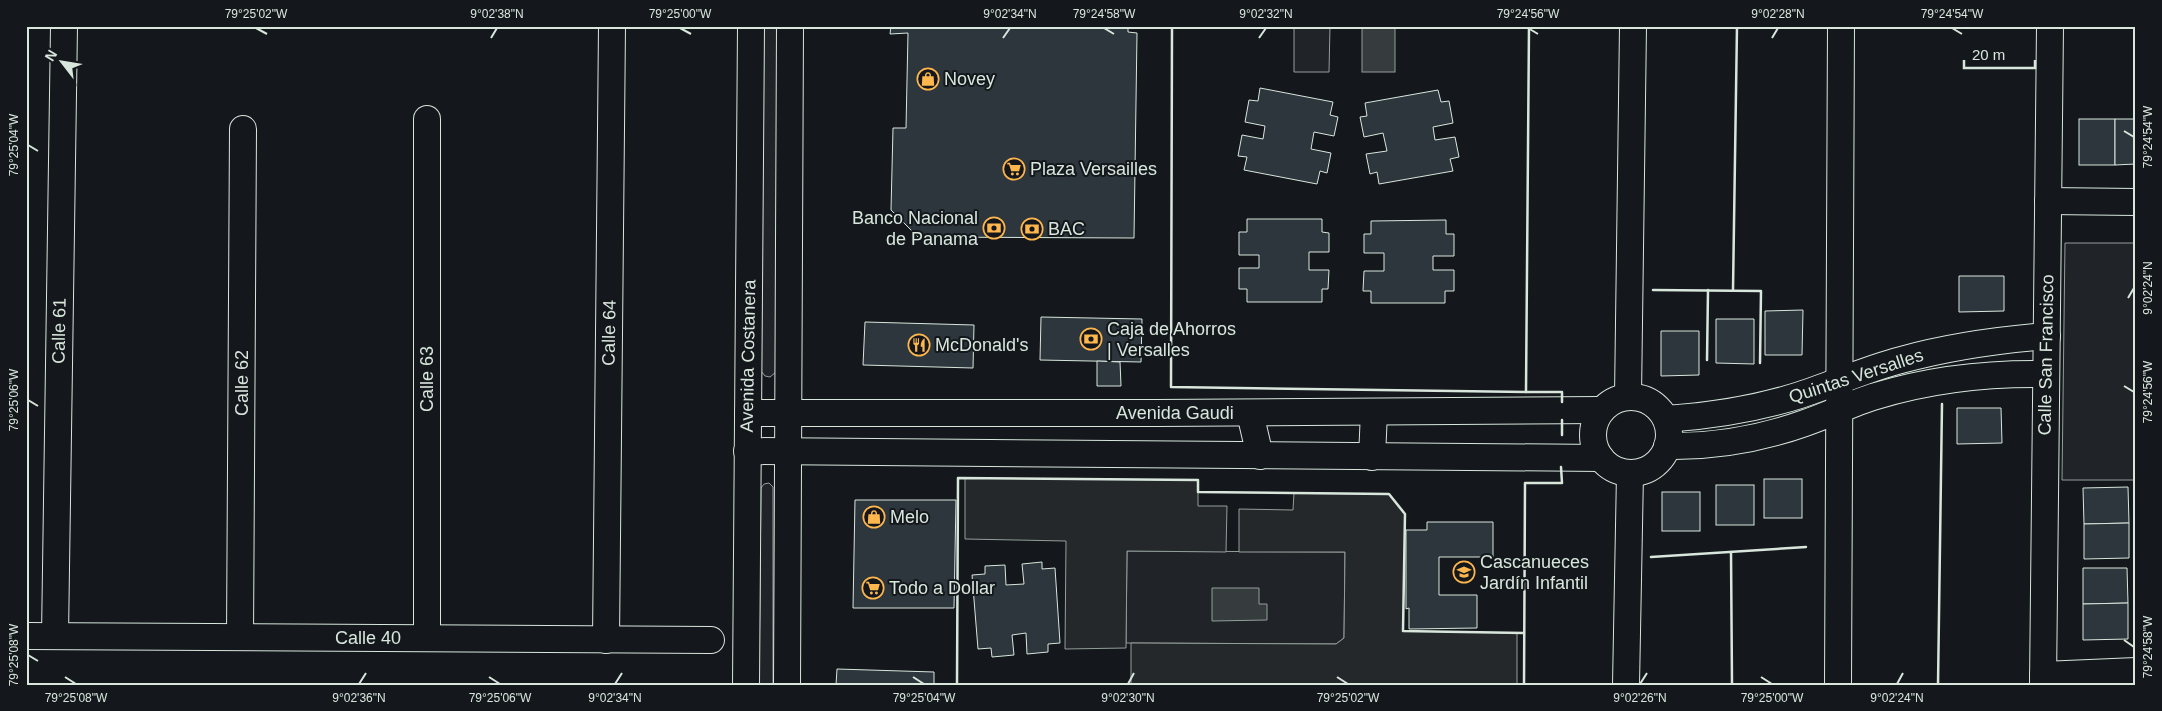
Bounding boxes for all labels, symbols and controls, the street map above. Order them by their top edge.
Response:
text: 79°25'02"W [225,7,288,21]
text: 9°02'38"N [470,7,524,21]
text: 79°25'00"W [649,7,712,21]
text: 9°02'34"N [983,7,1037,21]
text: 79°24'58"W [1073,7,1136,21]
text: 9°02'32"N [1239,7,1293,21]
text: 79°24'56"W [1497,7,1560,21]
text: 9°02'28"N [1751,7,1805,21]
text: 79°24'54"W [1921,7,1984,21]
north arrow [38,38,88,88]
scale bar [1964,38,2036,70]
text: 20 m [1972,46,2005,63]
text: N [41,47,60,64]
shop icon: Novey [916,67,940,91]
place label: Novey [944,69,995,89]
text: 79°24'54"W [2141,105,2155,168]
text: 79°25'04"W [7,113,21,176]
supermarket icon: Plaza Versailles [1002,157,1026,181]
place label: Plaza Versailles [1030,159,1157,179]
place label: Banco Nacional de Panama [852,208,979,249]
bank icon: Banco Nacional de Panama [982,216,1006,240]
bank icon: BAC [1020,217,1044,241]
place label: BAC [1048,219,1085,239]
text: 9°02'24"N [2141,261,2155,315]
street label: Calle San Francisco [2035,274,2057,436]
street label: Avenida Costanera [737,278,759,433]
street label: Calle 61 [48,298,70,364]
street label: Calle 64 [598,300,620,366]
place label: Caja de Ahorros | Versalles [1107,319,1236,360]
bank icon: Caja de Ahorros | Versalles [1079,327,1103,351]
restaurant icon: McDonald's [907,333,931,357]
place label: McDonald's [935,335,1028,355]
street label: Quintas Versalles [1786,345,1926,407]
street label: Calle 63 [417,346,437,412]
street label: Calle 62 [232,350,252,416]
text: 79°24'56"W [2141,360,2155,423]
text: 79°25'06"W [7,368,21,431]
street label: Avenida Gaudi [1116,403,1234,423]
shop icon: Melo [862,505,886,529]
place label: Melo [890,507,929,527]
place label: Cascanueces Jardín Infantil [1480,552,1589,593]
school or university icon: Cascanueces Jardín Infantil [1452,560,1476,584]
supermarket icon: Todo a Dollar [861,576,885,600]
place label: Todo a Dollar [889,578,995,598]
text: 79°24'58"W [2141,615,2155,678]
text: 79°25'08"W [7,623,21,686]
street label: Calle 40 [335,628,401,648]
text: 79°25'08"W [45,691,108,705]
text: 9°02'36"N [332,691,386,705]
text: 79°25'06"W [469,691,532,705]
text: 9°02'34"N [588,691,642,705]
text: 79°25'04"W [893,691,956,705]
text: 9°02'30"N [1101,691,1155,705]
text: 79°25'02"W [1317,691,1380,705]
text: 9°02'26"N [1613,691,1667,705]
text: 79°25'00"W [1741,691,1804,705]
text: 9°02'24"N [1870,691,1924,705]

